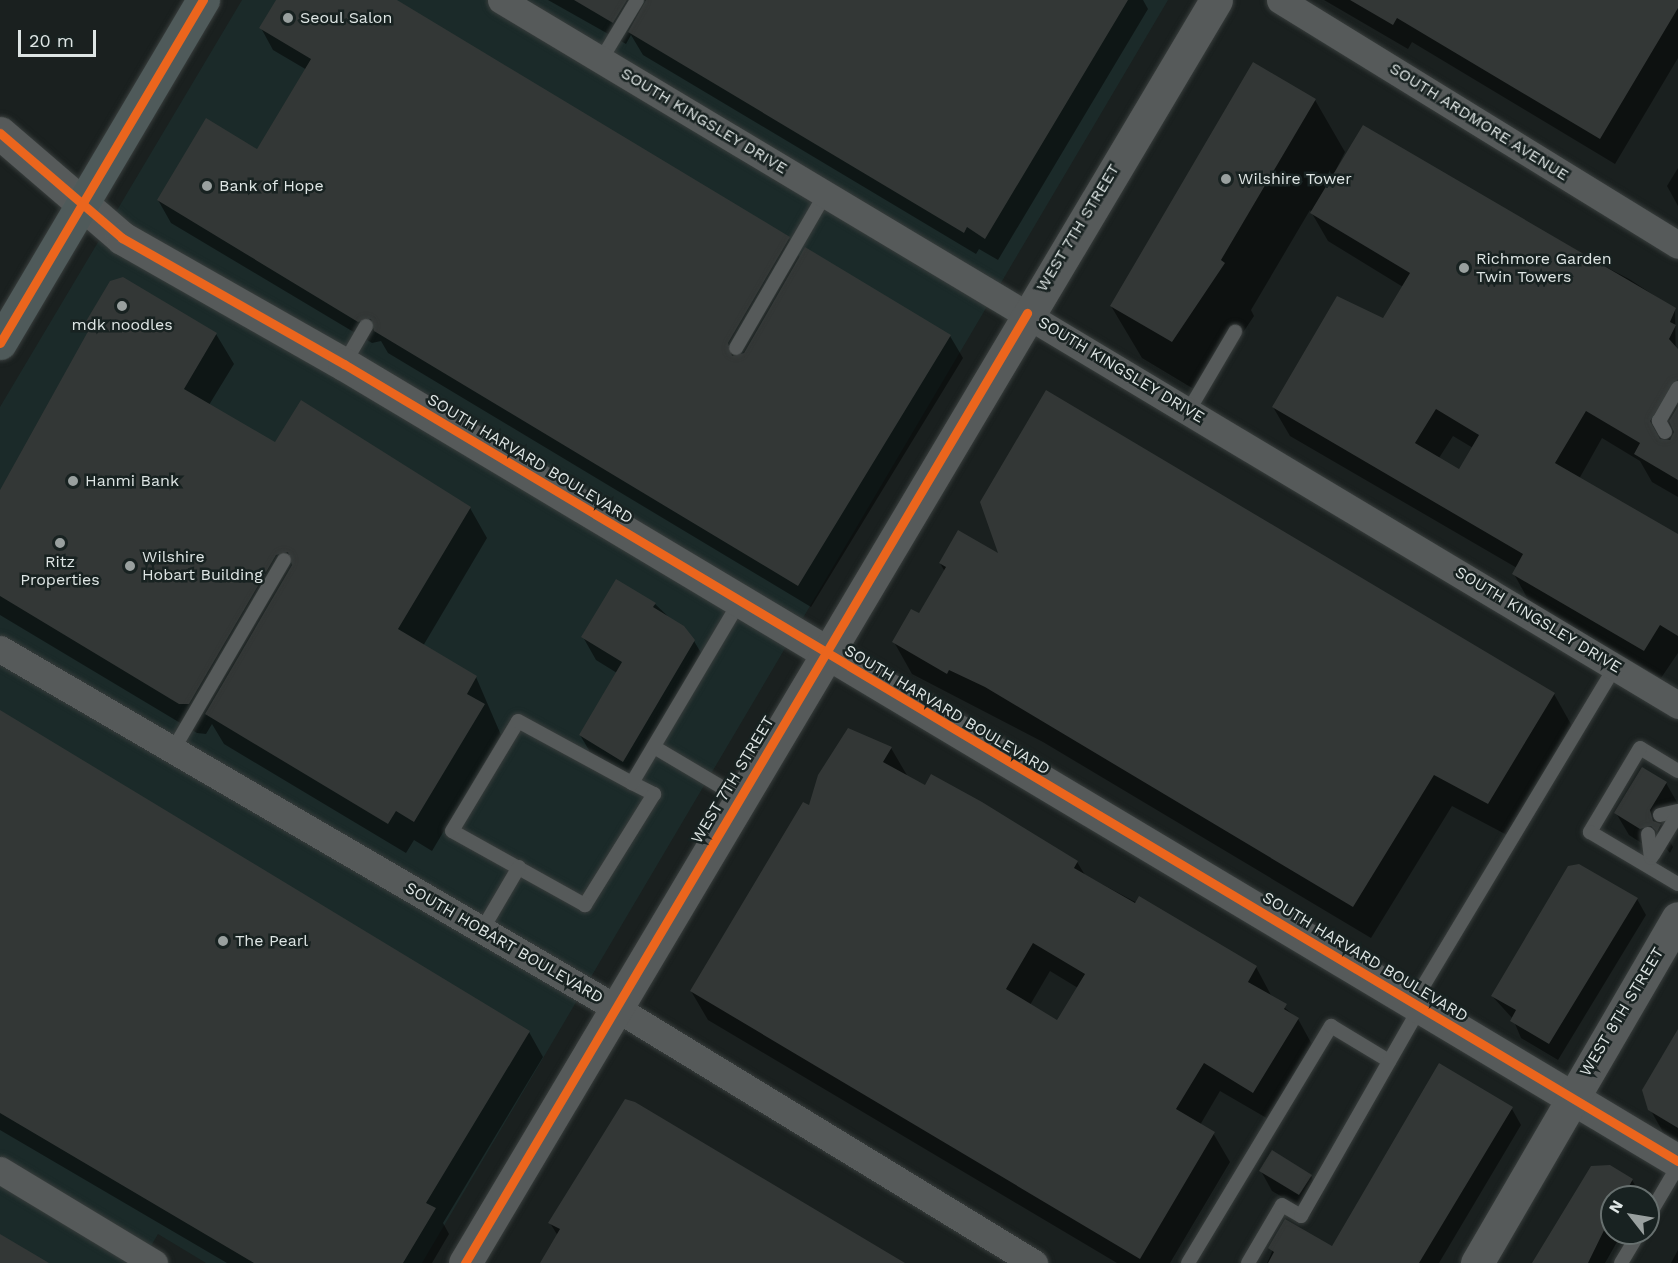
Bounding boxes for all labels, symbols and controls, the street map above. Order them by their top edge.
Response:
place label: Seoul Salon [300,8,393,28]
marker: Seoul Salon [281,11,295,25]
scale bar [21,18,99,56]
text: 20 m [29,30,74,51]
street label: SOUTH ARDMORE AVENUE [1385,59,1573,185]
street label: SOUTH KINGSLEY DRIVE [617,64,791,178]
street label: WEST 7TH STREET [1032,160,1124,296]
place label: Wilshire Tower [1238,169,1352,189]
marker: Wilshire Tower [1219,172,1233,186]
place label: Bank of Hope [219,176,325,196]
marker: Bank of Hope [200,179,214,193]
place label: Richmore Garden Twin Towers [1476,249,1612,287]
marker: Richmore Garden Twin Towers [1457,261,1471,275]
marker: mdk noodles [115,299,129,313]
street label: SOUTH KINGSLEY DRIVE [1034,313,1208,427]
place label: mdk noodles [71,315,173,335]
street label: SOUTH HARVARD BOULEVARD [424,390,636,528]
place label: Hanmi Bank [85,471,179,491]
marker: Hanmi Bank [66,474,80,488]
marker: Ritz Properties [53,536,67,550]
place label: Wilshire Hobart Building [142,547,263,585]
place label: Ritz Properties [20,552,100,590]
marker: Wilshire Hobart Building [123,559,137,573]
street label: SOUTH KINGSLEY DRIVE [1451,563,1625,677]
street label: SOUTH HARVARD BOULEVARD [841,641,1053,779]
street label: WEST 7TH STREET [687,712,779,848]
street label: SOUTH HOBART BOULEVARD [401,878,607,1008]
street label: SOUTH HARVARD BOULEVARD [1259,888,1471,1026]
place label: The Pearl [235,931,308,951]
marker: The Pearl [216,934,230,948]
street label: WEST 8TH STREET [1576,944,1668,1080]
north arrow [1600,1185,1660,1245]
text: N [1605,1197,1627,1216]

